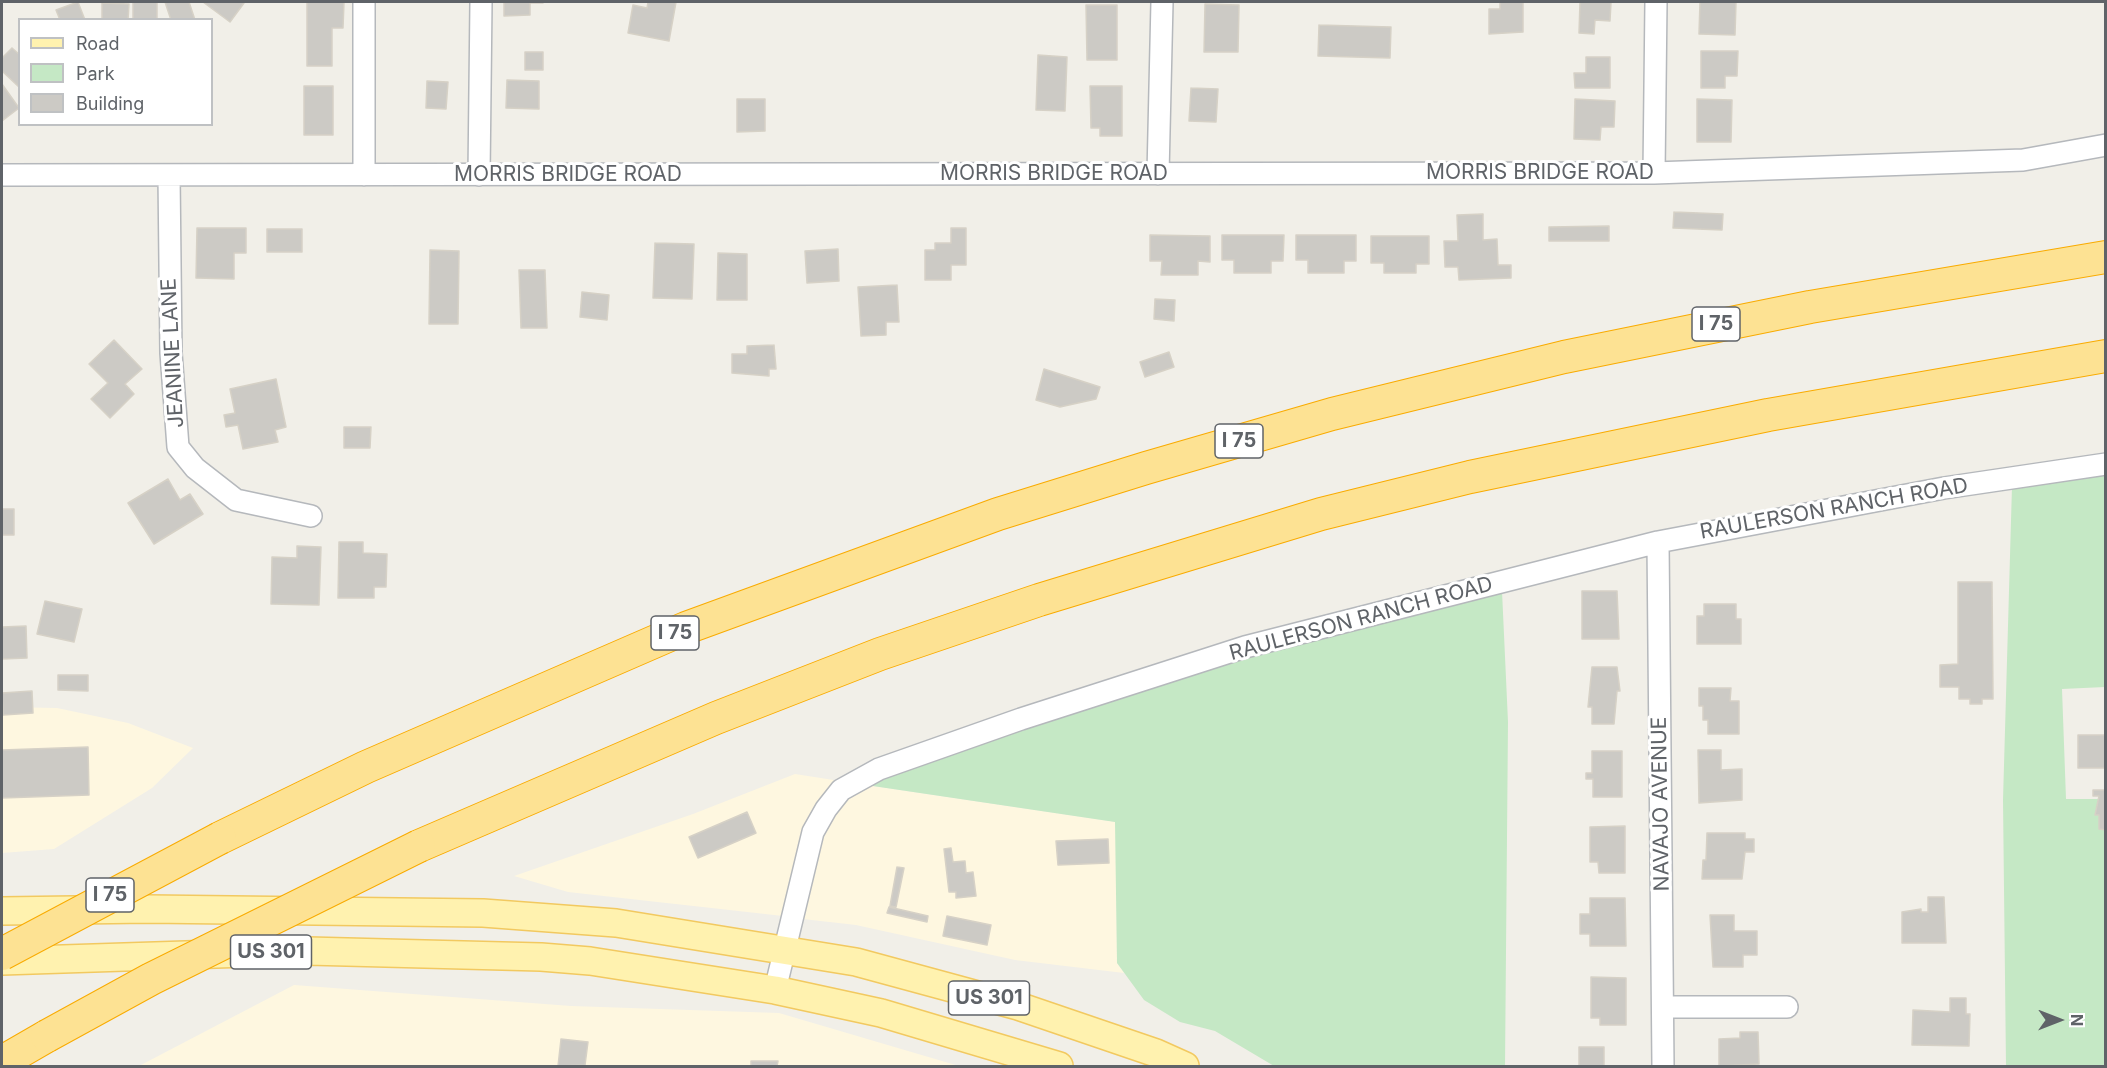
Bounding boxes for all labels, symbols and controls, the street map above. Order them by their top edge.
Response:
legend [18,18,213,126]
text: Road [76,33,119,54]
text: Park [76,63,115,84]
text: Building [76,93,144,114]
street label: MORRIS BRIDGE ROAD [1426,160,1654,186]
street label: MORRIS BRIDGE ROAD [940,161,1168,187]
street label: MORRIS BRIDGE ROAD [454,162,682,188]
street label: JEANINE LANE [156,278,190,428]
road number: I 75 [1692,307,1740,341]
road number: I 75 [1215,424,1263,458]
street label: RAULERSON RANCH ROAD [1698,473,1970,545]
street label: RAULERSON RANCH ROAD [1227,572,1495,666]
road number: I 75 [651,616,699,650]
street label: NAVAJO AVENUE [1647,716,1675,892]
road number: I 75 [86,878,134,912]
road number: US 301 [230,935,312,969]
road number: US 301 [948,981,1030,1015]
north arrow [2029,990,2089,1050]
text: N [2067,1014,2087,1026]

